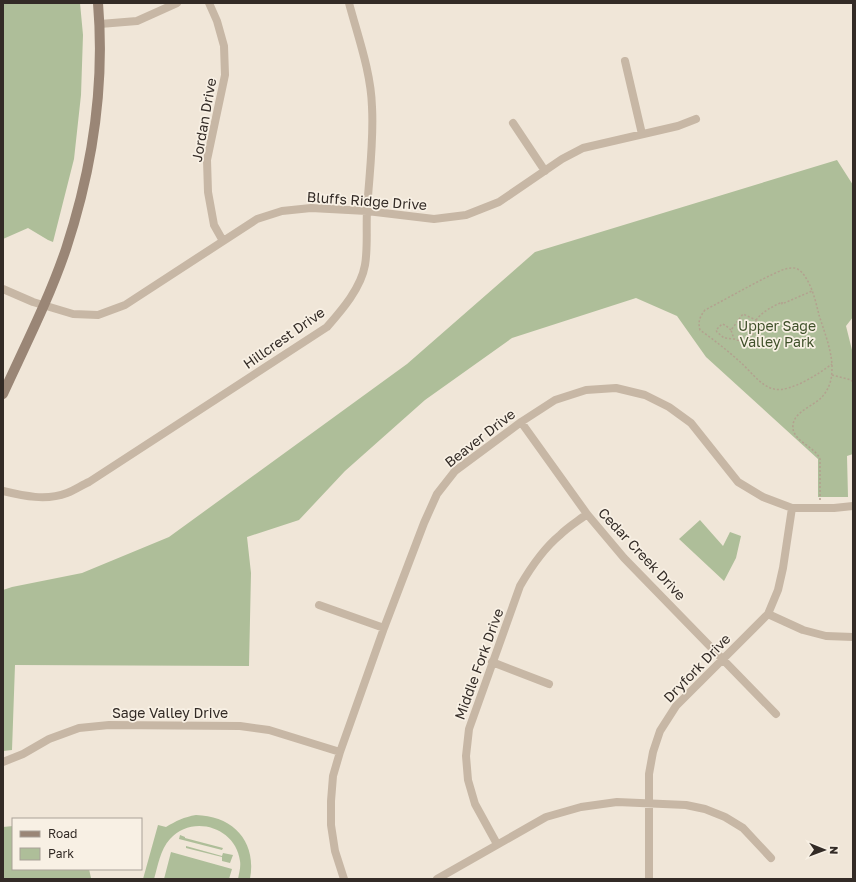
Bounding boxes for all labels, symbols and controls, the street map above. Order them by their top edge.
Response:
street label: Jordan Drive [188,77,219,163]
street label: Bluffs Ridge Drive [306,188,428,213]
street label: Hillcrest Drive [240,303,328,372]
park label: Upper Sage Valley Park [738,317,816,350]
street label: Beaver Drive [441,405,518,470]
street label: Cedar Creek Drive [595,504,690,603]
street label: Middle Fork Drive [451,606,507,722]
street label: Dryfork Drive [660,630,734,705]
street label: Sage Valley Drive [112,704,228,721]
legend [12,818,142,870]
text: Road [48,826,77,841]
north arrow [804,830,844,870]
text: Park [48,846,74,861]
text: N [828,846,841,854]

